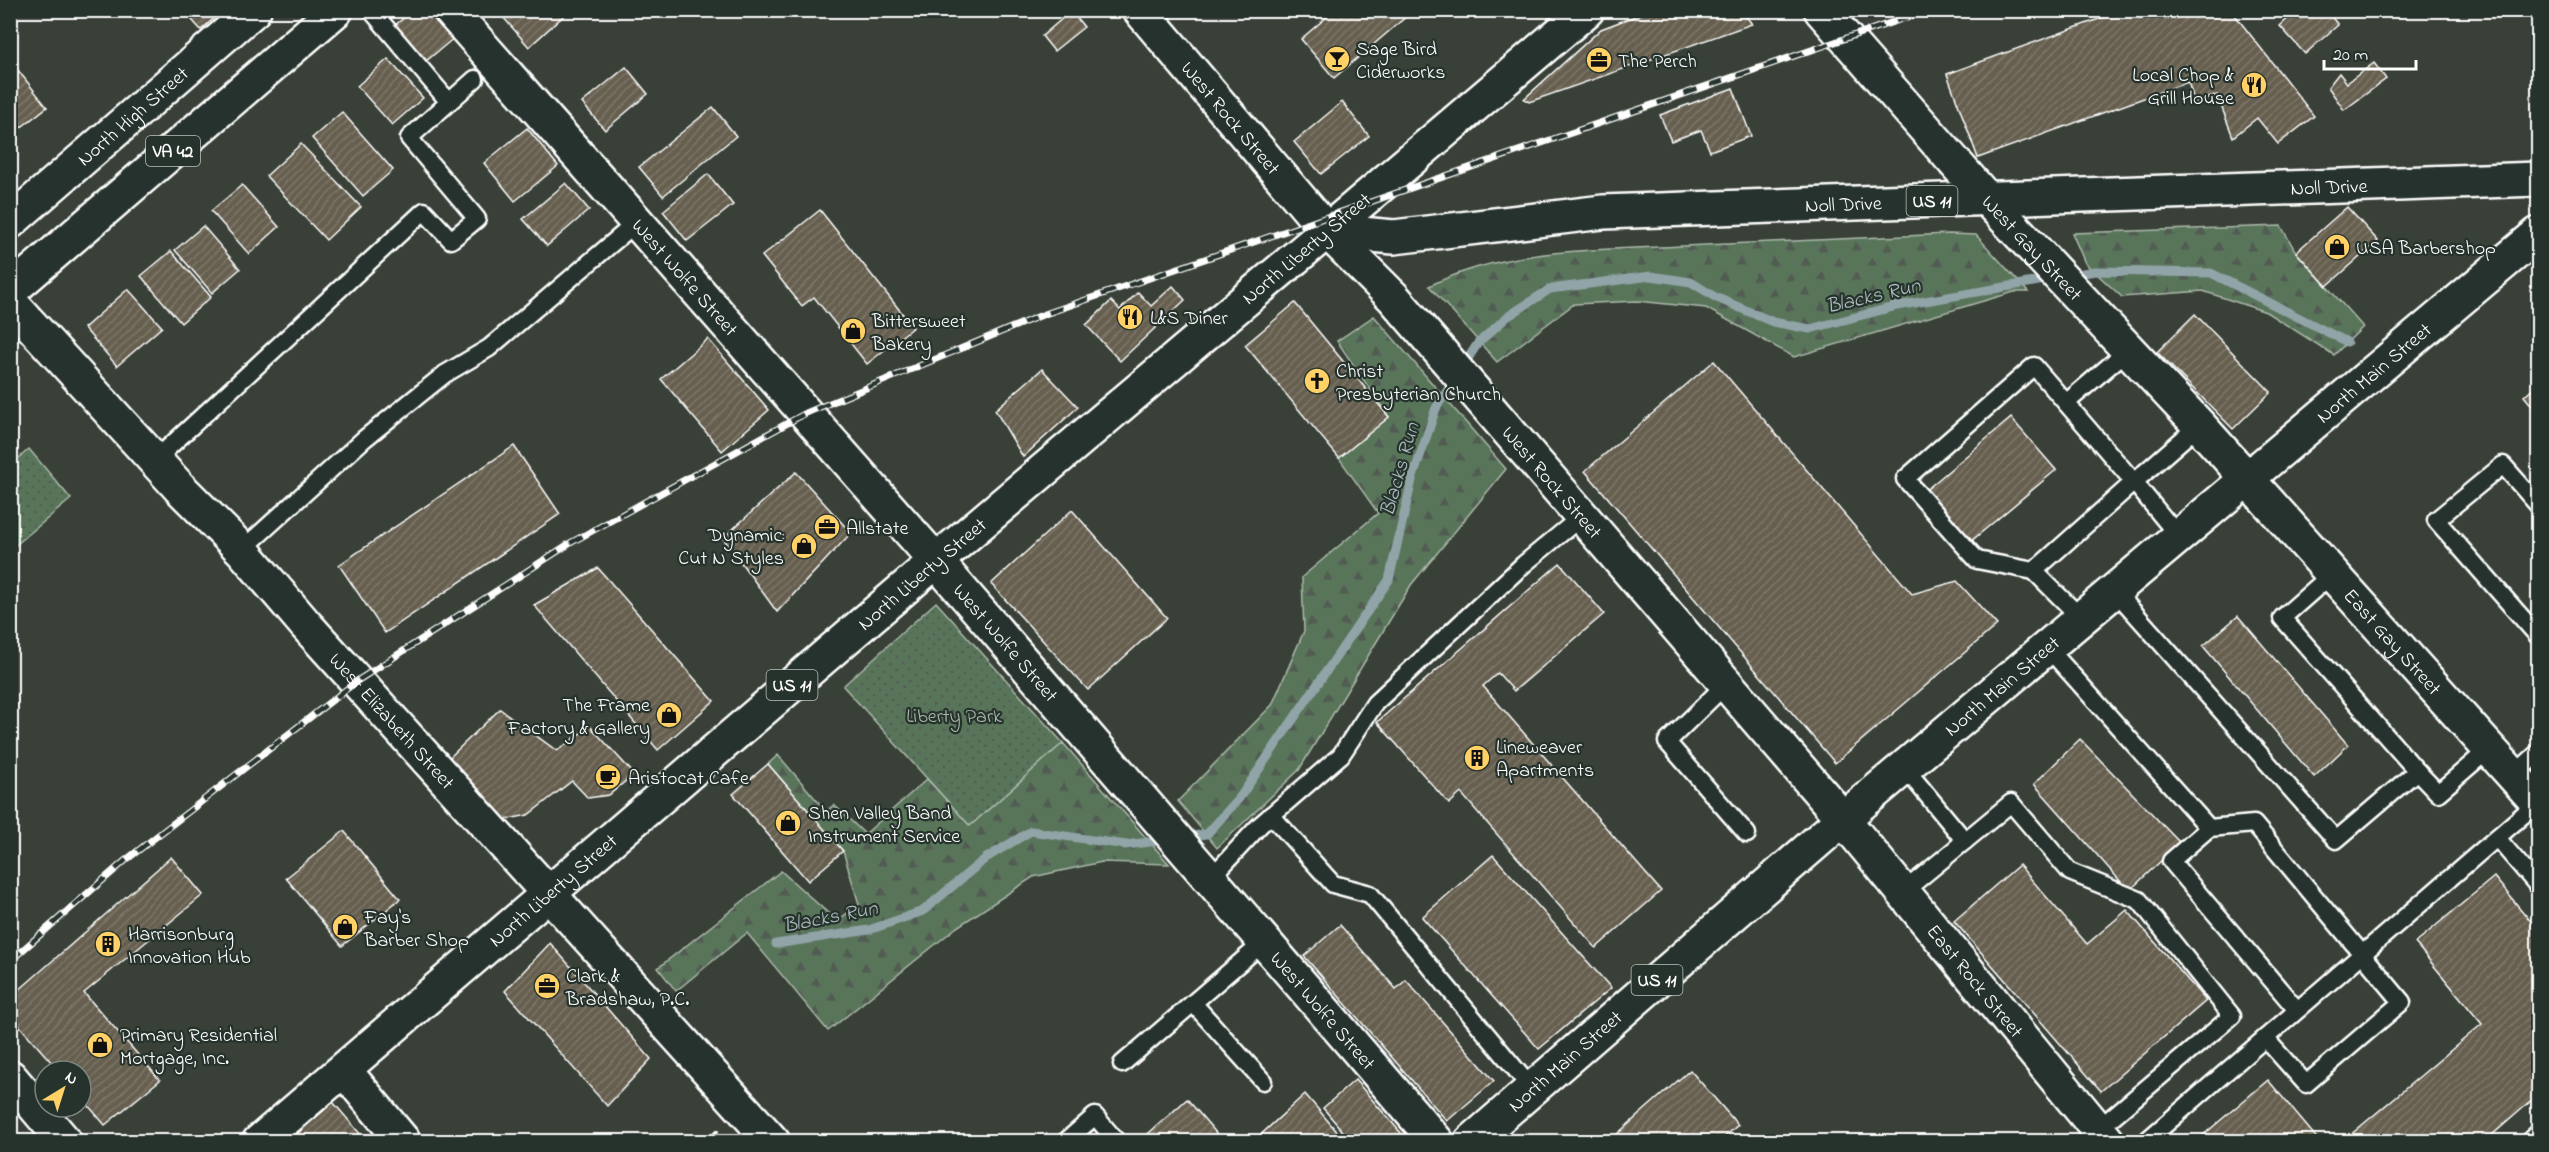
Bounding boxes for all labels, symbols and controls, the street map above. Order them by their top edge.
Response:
scale bar [2324,33,2416,71]
place label: Sage Bird Ciderworks [1356,36,1445,88]
text: 20 m [2333,43,2368,69]
bar icon: Sage Bird Ciderworks [1322,44,1352,74]
office icon: The Perch [1584,45,1614,75]
place label: The Perch [1618,48,1697,77]
street label: West Rock Street [1173,56,1286,183]
street label: North High Street [72,61,196,174]
place label: Local Chop & Grill House [2132,62,2234,114]
restaurant icon: Local Chop & Grill House [2239,70,2269,100]
road number: VA 42 [146,136,200,166]
street label: Noll Drive [2290,173,2368,205]
road number: US 11 [1906,186,1958,216]
street label: North Liberty Street [1237,187,1379,313]
street label: Noll Drive [1804,190,1882,222]
street label: West Gay Street [1973,190,2088,309]
street label: West Wolfe Street [624,213,744,344]
shop icon: USA Barbershop [2322,232,2352,262]
place label: USA Barbershop [2356,235,2496,264]
water label: Blacks Run [1823,271,1924,322]
restaurant icon: L&S Diner [1115,302,1145,332]
place label: L&S Diner [1150,305,1228,334]
place label: Bittersweet Bakery [871,308,966,360]
shop icon: Bittersweet Bakery [838,316,868,346]
street label: North Main Street [2311,317,2439,432]
place label: Christ Presbyterian Church [1336,358,1501,410]
church icon: Christ Presbyterian Church [1302,366,1332,396]
water label: Blacks Run [1373,419,1429,520]
street label: West Rock Street [1494,421,1608,547]
office icon: Allstate [812,512,842,542]
street label: North Liberty Street [852,512,994,639]
place label: Allstate [846,515,908,544]
place label: Dynamic: Cut N Styles [678,522,784,574]
shop icon: Dynamic: Cut N Styles [789,531,819,561]
street label: West Wolfe Street [945,578,1064,710]
street label: East Gay Street [2335,583,2447,703]
street label: North Main Street [1939,630,2068,745]
street label: West Elizabeth Street [321,647,460,797]
road number: US 11 [766,670,818,700]
place label: The Frame Factory & Gallery [506,692,650,744]
shop icon: The Frame Factory & Gallery [654,700,684,730]
park label: Liberty Park [906,703,1002,732]
place label: Lineweaver Apartments [1496,734,1594,786]
building icon: Lineweaver Apartments [1462,743,1492,773]
cafe icon: Aristocat Cafe [593,762,623,792]
place label: Aristocat Cafe [628,765,749,794]
place label: Shen Valley Band Instrument Service [808,800,960,852]
shop icon: Shen Valley Band Instrument Service [773,808,803,838]
street label: North Liberty Street [484,828,625,955]
water label: Blacks Run [780,894,881,942]
place label: Fay's Barber Shop [363,904,469,956]
shop icon: Fay's Barber Shop [330,912,360,942]
street label: East Rock Street [1918,919,2029,1045]
place label: Harrisonburg Innovation Hub [128,921,251,973]
building icon: Harrisonburg Innovation Hub [93,929,123,959]
street label: West Wolfe Street [1262,946,1381,1078]
place label: Clark & Bradshaw, P.C. [565,963,689,1015]
road number: US 11 [1632,965,1682,995]
office icon: Clark & Bradshaw, P.C. [532,971,562,1001]
street label: North Main Street [1503,1005,1630,1120]
place label: Primary Residential Mortgage, Inc. [120,1022,277,1075]
shop icon: Primary Residential Mortgage, Inc. [85,1030,115,1060]
north arrow [33,1059,93,1119]
text: N [59,1066,83,1092]

